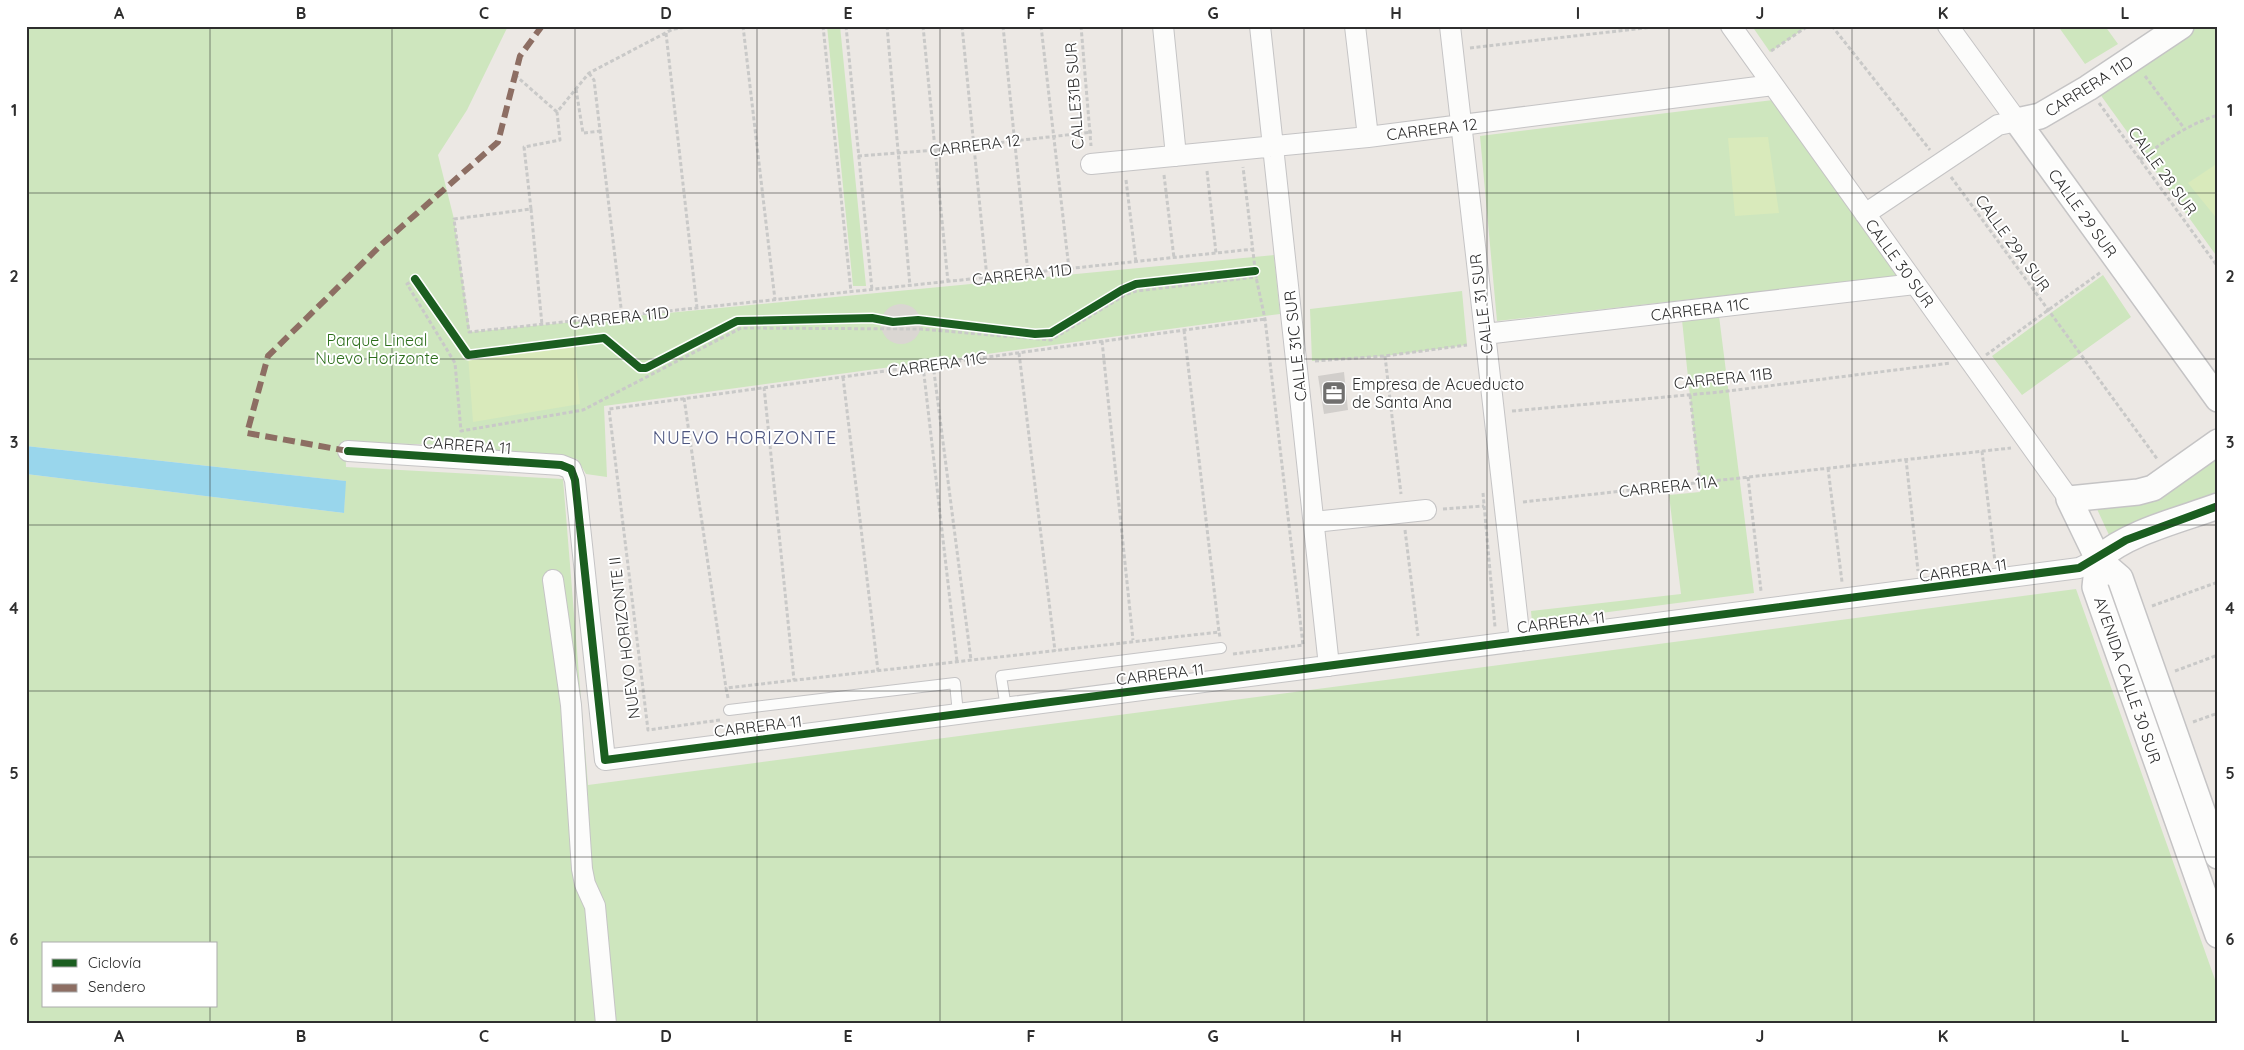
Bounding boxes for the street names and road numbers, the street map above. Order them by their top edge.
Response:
street label: CALLE31B SUR [1060,42,1088,150]
street label: CARRERA 11D [2041,51,2137,121]
street label: CARRERA 12 [1385,113,1479,145]
street label: CALLE 28 SUR [2124,123,2202,219]
street label: CARRERA 12 [928,129,1022,161]
street label: CALLE 29 SUR [2044,165,2122,261]
street label: CALLE 29A SUR [1971,191,2055,295]
street label: CALLE 30 SUR [1861,215,1939,311]
street label: CALLE 31 SUR [1465,253,1497,355]
street label: CARRERA 11D [971,259,1073,289]
street label: CALLE 31C SUR [1279,289,1311,403]
street label: CARRERA 11C [1650,293,1750,325]
street label: CARRERA 11D [568,302,670,332]
street label: CARRERA 11C [887,347,987,381]
street label: CARRERA 11B [1673,363,1773,393]
street label: CARRERA 11 [422,432,512,458]
street label: CARRERA 11A [1618,471,1718,501]
street label: CARRERA 11 [1918,554,2008,586]
street label: NUEVO HORIZONTE II [604,556,644,720]
street label: AVENIDA CALLE 30 SUR [2090,594,2166,766]
street label: CARRERA 11 [1516,607,1606,637]
street label: CARRERA 11 [1115,659,1205,689]
street label: CARRERA 11 [713,711,803,741]

